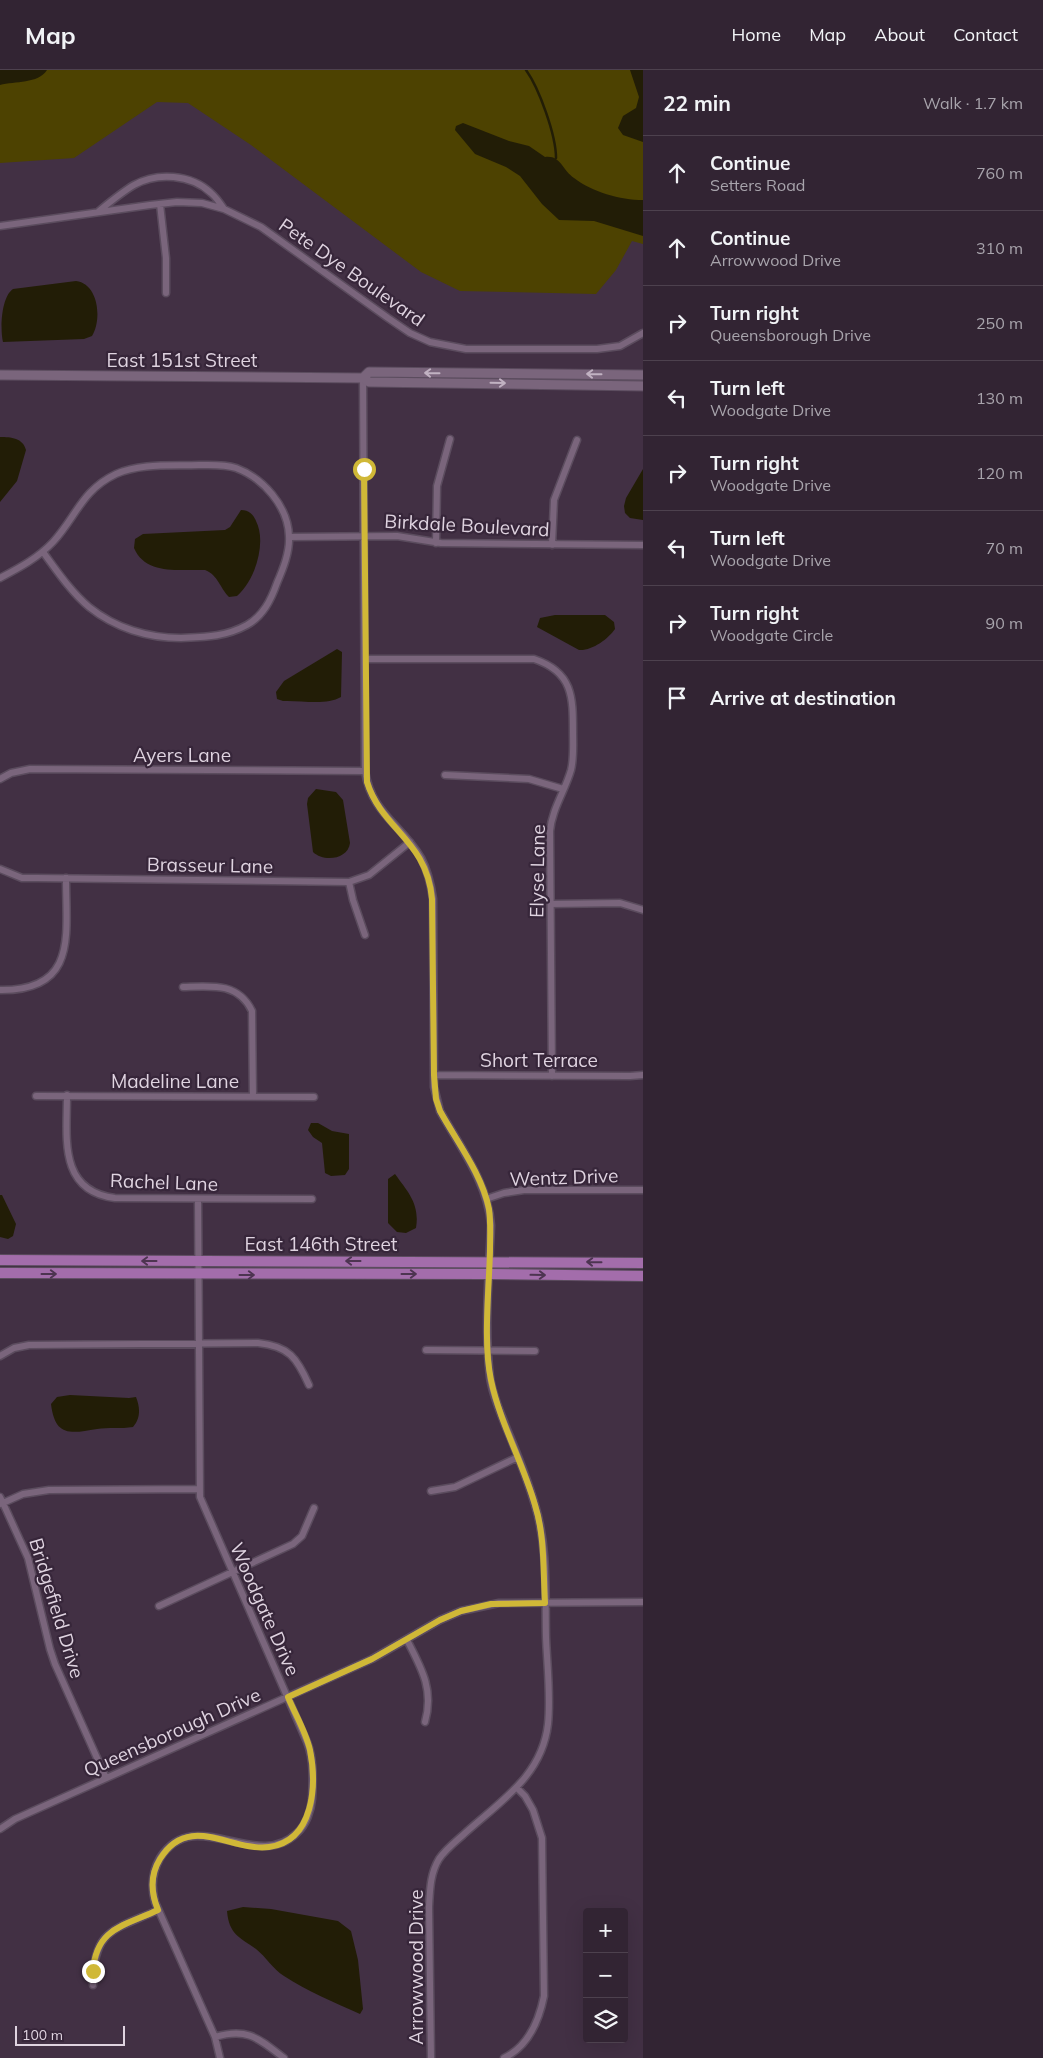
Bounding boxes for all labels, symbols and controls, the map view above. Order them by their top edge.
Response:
text: Map [25,20,76,50]
text: Home [731,23,781,46]
text: Map [809,23,846,46]
text: About [874,23,925,46]
text: Contact [953,23,1018,46]
text: 22 min [663,90,731,116]
text: Walk · 1.7 km [923,93,1023,113]
text: Continue [710,151,790,175]
icon: ahead [663,159,691,187]
text: 760 m [976,163,1023,183]
text: Setters Road [710,175,805,195]
street label: Pete Dye Boulevard [274,213,430,331]
text: Continue [710,226,790,250]
icon: ahead [663,234,691,262]
text: 310 m [976,238,1023,258]
text: Arrowwood Drive [710,250,841,270]
text: Turn right [710,301,799,325]
icon: right [663,309,691,337]
text: 250 m [976,313,1023,333]
text: Queensborough Drive [710,325,871,345]
street label: East 151st Street [106,348,258,372]
one-way arrow [424,368,440,378]
one-way arrow [587,369,603,379]
text: Turn left [710,376,785,400]
one-way arrow [490,378,506,388]
icon: left [663,384,691,412]
text: 130 m [976,388,1023,408]
text: Woodgate Drive [710,400,831,420]
text: Turn right [710,451,799,475]
route start [353,458,376,481]
icon: right [663,459,691,487]
text: 120 m [976,463,1023,483]
text: Woodgate Drive [710,475,831,495]
street label: Birkdale Boulevard [384,509,550,541]
text: Turn left [710,526,785,550]
icon: left [663,534,691,562]
text: 70 m [986,538,1023,558]
text: Woodgate Drive [710,550,831,570]
text: Turn right [710,601,799,625]
icon: right [663,609,691,637]
text: 90 m [986,613,1023,633]
text: Woodgate Circle [710,625,833,645]
icon: arrive [663,684,691,712]
text: Arrive at destination [710,686,896,710]
street label: Ayers Lane [133,743,231,767]
street label: Elyse Lane [524,824,550,918]
street label: Brasseur Lane [147,852,273,878]
street label: Short Terrace [480,1048,598,1072]
street label: Madeline Lane [111,1069,239,1093]
street label: Wentz Drive [509,1163,619,1191]
street label: Rachel Lane [110,1168,218,1196]
street label: East 146th Street [245,1232,398,1256]
one-way arrow [141,1256,158,1266]
one-way arrow [346,1256,362,1266]
one-way arrow [587,1257,603,1267]
one-way arrow [40,1269,56,1279]
one-way arrow [400,1269,417,1279]
one-way arrow [238,1270,254,1280]
one-way arrow [529,1270,545,1280]
street label: Bridgefield Drive [24,1535,90,1681]
street label: Woodgate Drive [225,1538,305,1680]
street label: Queensborough Drive [80,1682,264,1782]
street label: Arrowwood Drive [404,1889,428,2045]
map controls [583,1908,628,2043]
button: + [583,1908,628,1953]
button: − [583,1953,628,1998]
route end [82,1960,105,1983]
button: layers [583,1998,628,2043]
scale bar [15,2023,125,2046]
text: 100 m [22,2026,63,2044]

